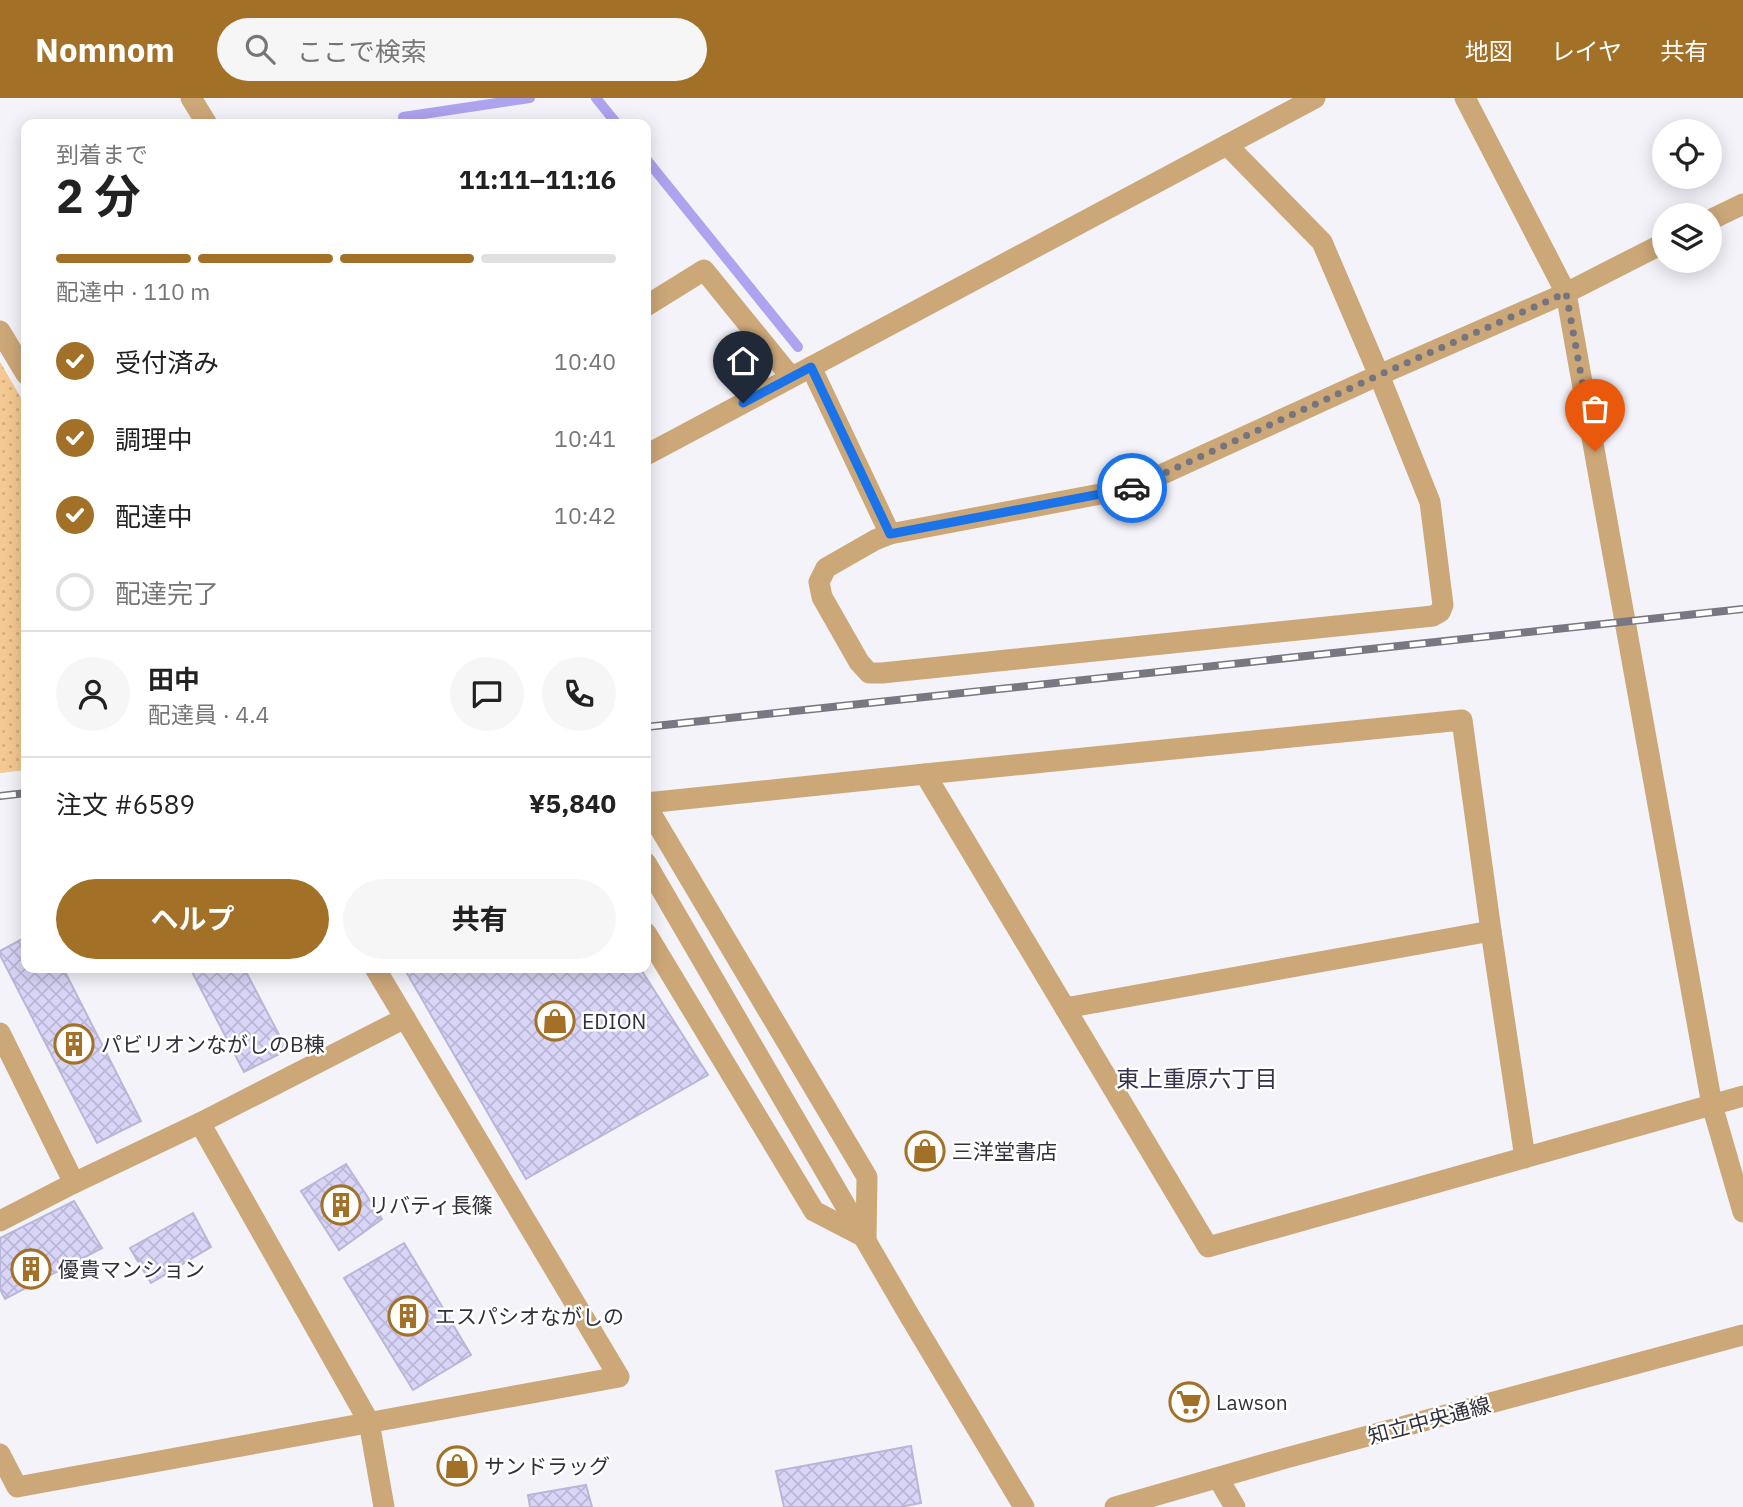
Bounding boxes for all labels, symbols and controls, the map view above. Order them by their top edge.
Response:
search box [217,18,707,81]
text: Nomnom [35,28,175,71]
icon: search [241,30,279,68]
text: ここで検索 [297,34,427,68]
text: 地図 [1465,35,1513,67]
text: レイヤ [1551,35,1622,67]
text: 共有 [1660,35,1708,67]
map controls [1652,119,1722,273]
button: locate [1652,119,1722,189]
text: 到着まで [56,139,148,169]
text: 11:11–11:16 [459,162,616,196]
text: 2 分 [56,166,140,226]
button: layers [1652,203,1722,273]
text: 配達中 · 110 m [56,276,210,306]
pin [713,331,773,403]
icon: check [56,342,94,380]
icon: home [724,342,762,380]
text: 受付済み [115,345,219,379]
text: 10:40 [554,346,616,376]
pin [1565,379,1625,451]
icon: bag [1576,390,1614,428]
icon: check [56,419,94,457]
text: 調理中 [115,422,193,456]
text: 10:41 [554,423,616,453]
courier [1097,453,1167,523]
icon: car [1113,469,1151,507]
icon: check [56,496,94,534]
text: 配達中 [115,499,193,533]
text: 10:42 [554,500,616,530]
text: 配達完了 [115,576,219,610]
button: person [56,657,130,731]
button: chat [450,657,524,731]
button: phone [542,657,616,731]
text: 田中 [148,662,200,696]
text: 配達員 · 4.4 [148,699,269,729]
text: ¥5,840 [529,786,616,820]
text: 注文 #6589 [56,787,195,821]
button: ヘルプ [56,879,329,959]
button: 共有 [343,879,616,959]
shop icon: EDION [534,1000,576,1042]
place label: EDION [582,1007,646,1035]
building icon: パビリオンながしのB棟 [53,1023,95,1065]
place label: パビリオンながしのB棟 [101,1030,325,1058]
district label: 東上重原六丁目 [1117,1063,1278,1093]
shop icon: 三洋堂書店 [904,1130,946,1172]
place label: 三洋堂書店 [952,1137,1057,1165]
building icon: リバティ長篠 [320,1184,362,1226]
place label: リバティ長篠 [368,1191,493,1219]
building icon: 優貴マンション [10,1248,52,1290]
place label: 優貴マンション [58,1255,205,1283]
building icon: エスパシオながしの [387,1295,429,1337]
place label: エスパシオながしの [435,1302,624,1330]
supermarket icon: Lawson [1168,1381,1210,1423]
place label: Lawson [1216,1388,1288,1416]
street label: 知立中央通線 [1365,1390,1493,1450]
shop icon: サンドラッグ [436,1445,478,1487]
place label: サンドラッグ [484,1452,610,1480]

